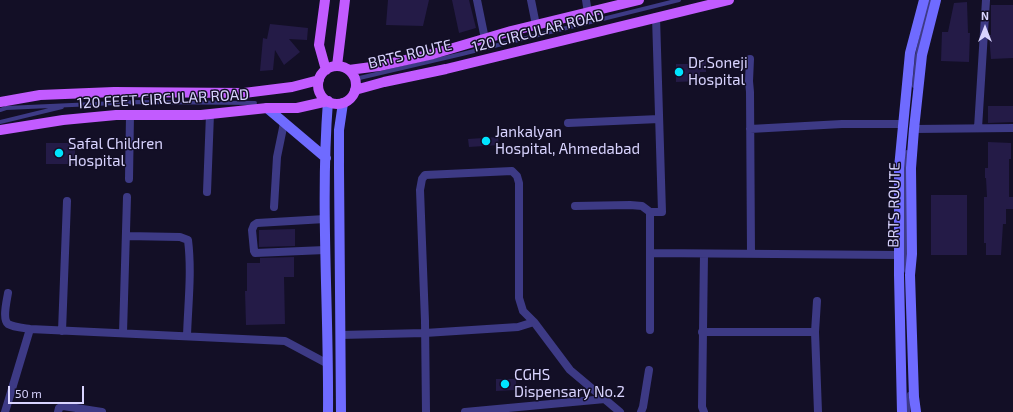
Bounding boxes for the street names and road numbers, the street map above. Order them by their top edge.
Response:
street label: 120 CIRCULAR ROAD [470,6,606,56]
street label: BRTS ROUTE [366,36,454,72]
street label: 120 FEET CIRCULAR ROAD [77,86,249,112]
street label: BRTS ROUTE [884,162,904,248]

